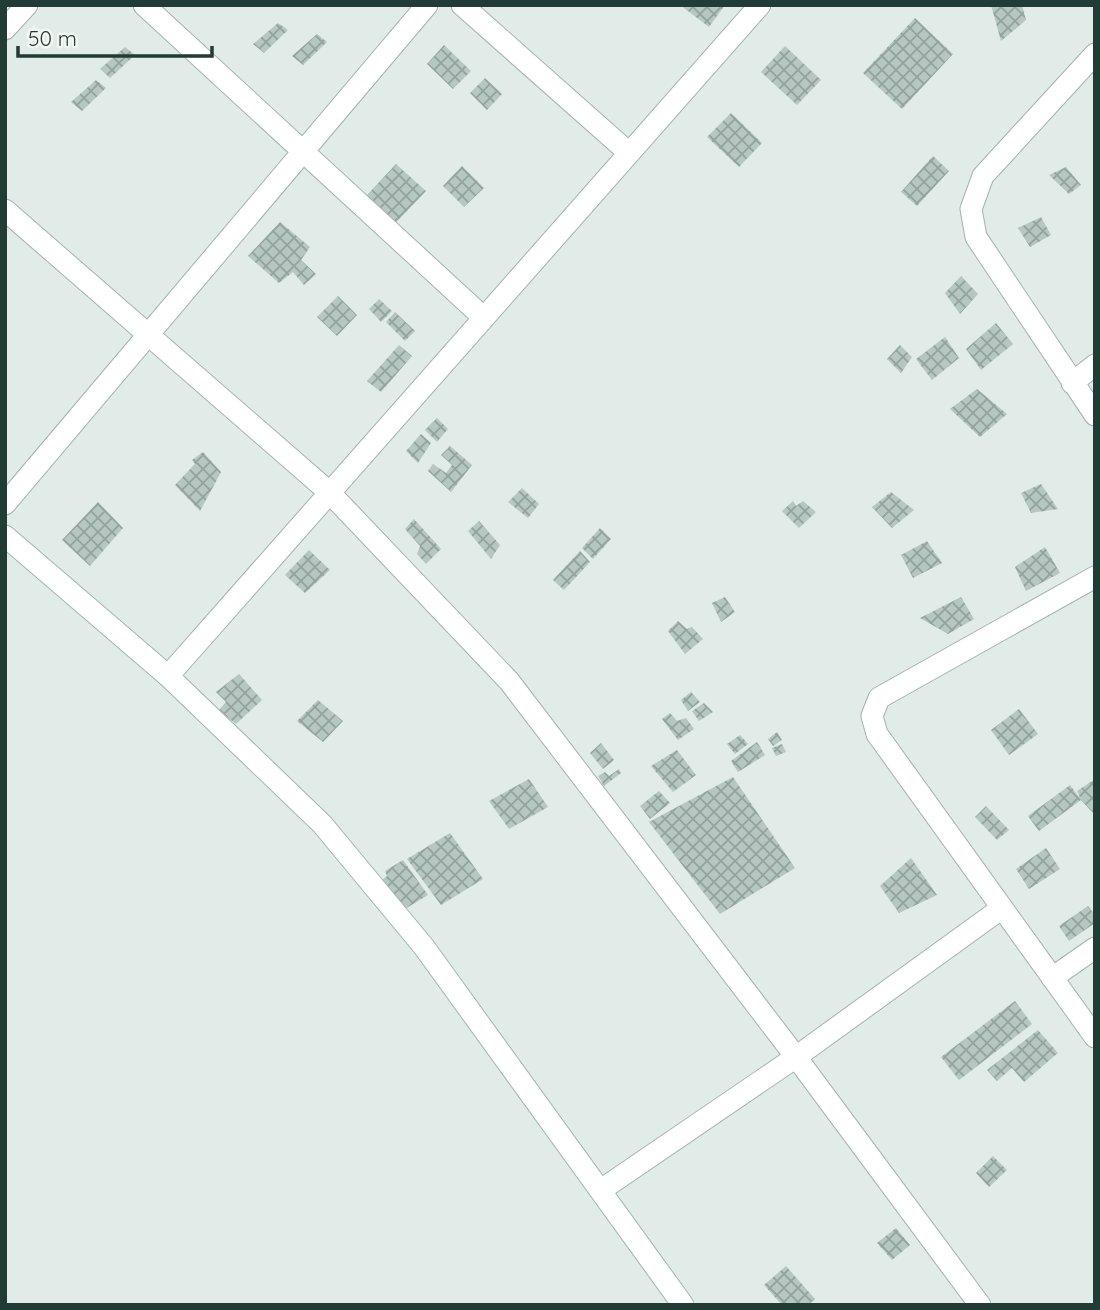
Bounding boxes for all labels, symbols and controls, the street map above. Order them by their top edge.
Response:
scale bar [18,14,212,58]
text: 50 m [28,25,77,51]

